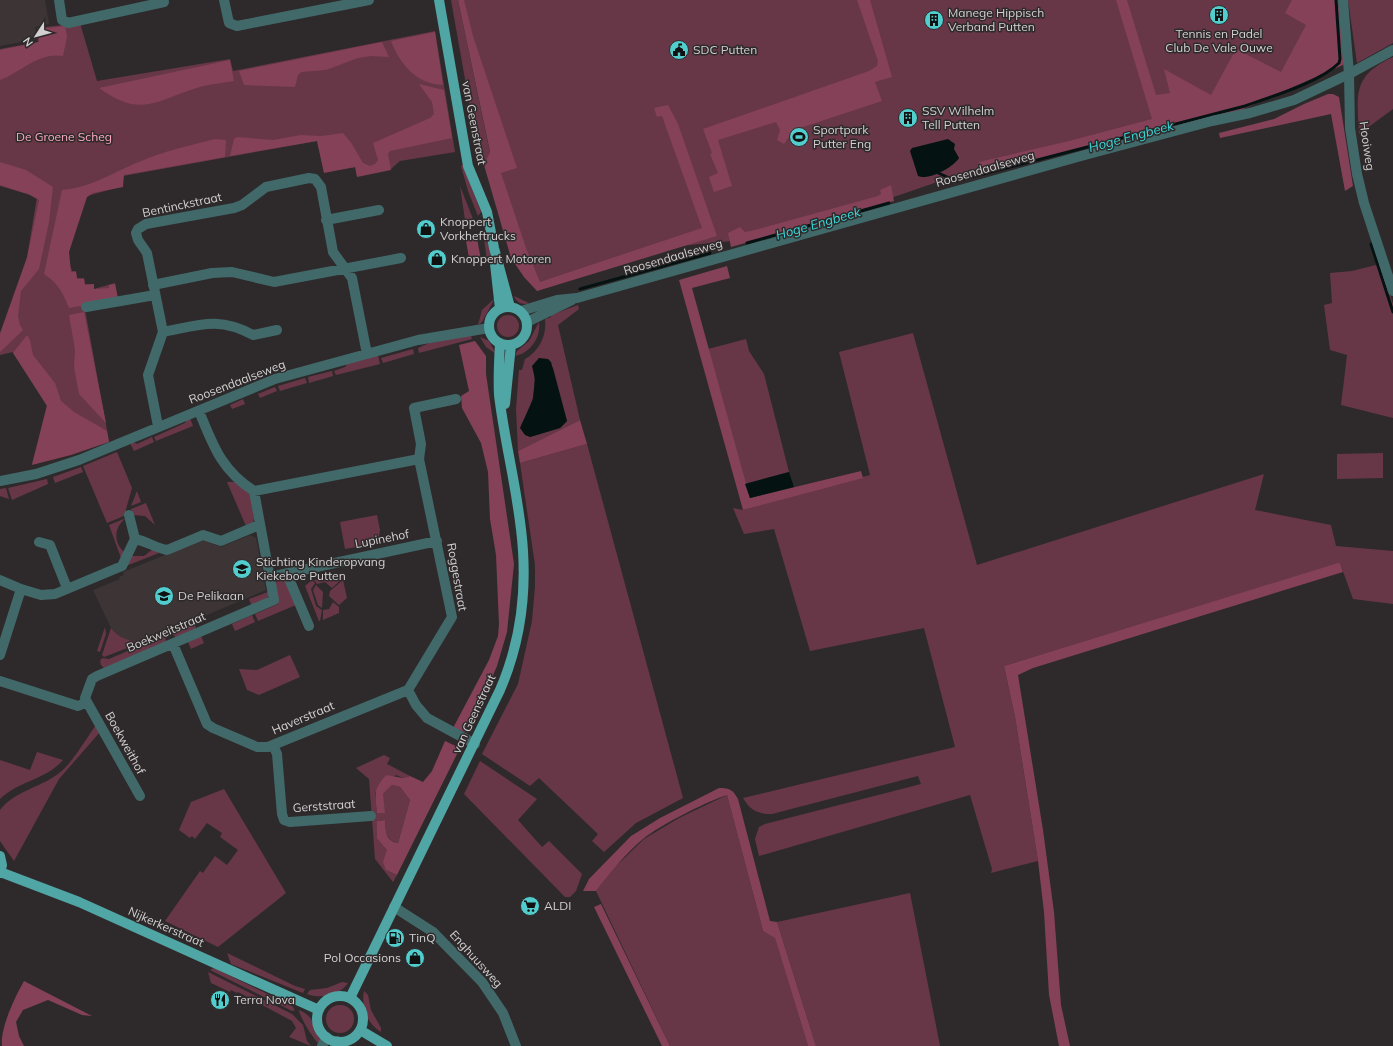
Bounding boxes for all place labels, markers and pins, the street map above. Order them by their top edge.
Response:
building icon: Tennis en Padel Club De Vale Ouwe [1208,4,1230,26]
place label: Manege Hippisch Verband Putten [948,5,1044,34]
building icon: Manege Hippisch Verband Putten [923,9,945,31]
place label: Tennis en Padel Club De Vale Ouwe [1165,26,1273,55]
public building icon: SDC Putten [668,39,690,61]
place label: SDC Putten [693,42,757,57]
place label: SSV Wilhelm Tell Putten [922,103,994,132]
building icon: SSV Wilhelm Tell Putten [897,107,919,129]
place label: Sportpark Putter Eng [813,122,871,151]
sports icon: Sportpark Putter Eng [788,126,810,148]
place label: Knoppert Vorkheftrucks [440,214,516,243]
shop icon: Knoppert Vorkheftrucks [415,218,437,240]
shop icon: Knoppert Motoren [426,248,448,270]
place label: Knoppert Motoren [451,251,551,266]
place label: Stichting Kinderopvang Kiekeboe Putten [256,554,385,583]
school or university icon: Stichting Kinderopvang Kiekeboe Putten [231,558,253,580]
school or university icon: De Pelikaan [153,585,175,607]
place label: De Pelikaan [178,588,244,603]
supermarket icon: ALDI [519,895,541,917]
place label: ALDI [544,898,571,913]
fuel station icon: TinQ [384,927,406,949]
place label: TinQ [409,930,435,945]
shop icon: Pol Occasions [404,947,426,969]
place label: Pol Occasions [324,950,401,965]
restaurant icon: Terra Nova [209,989,231,1011]
place label: Terra Nova [234,992,295,1007]

